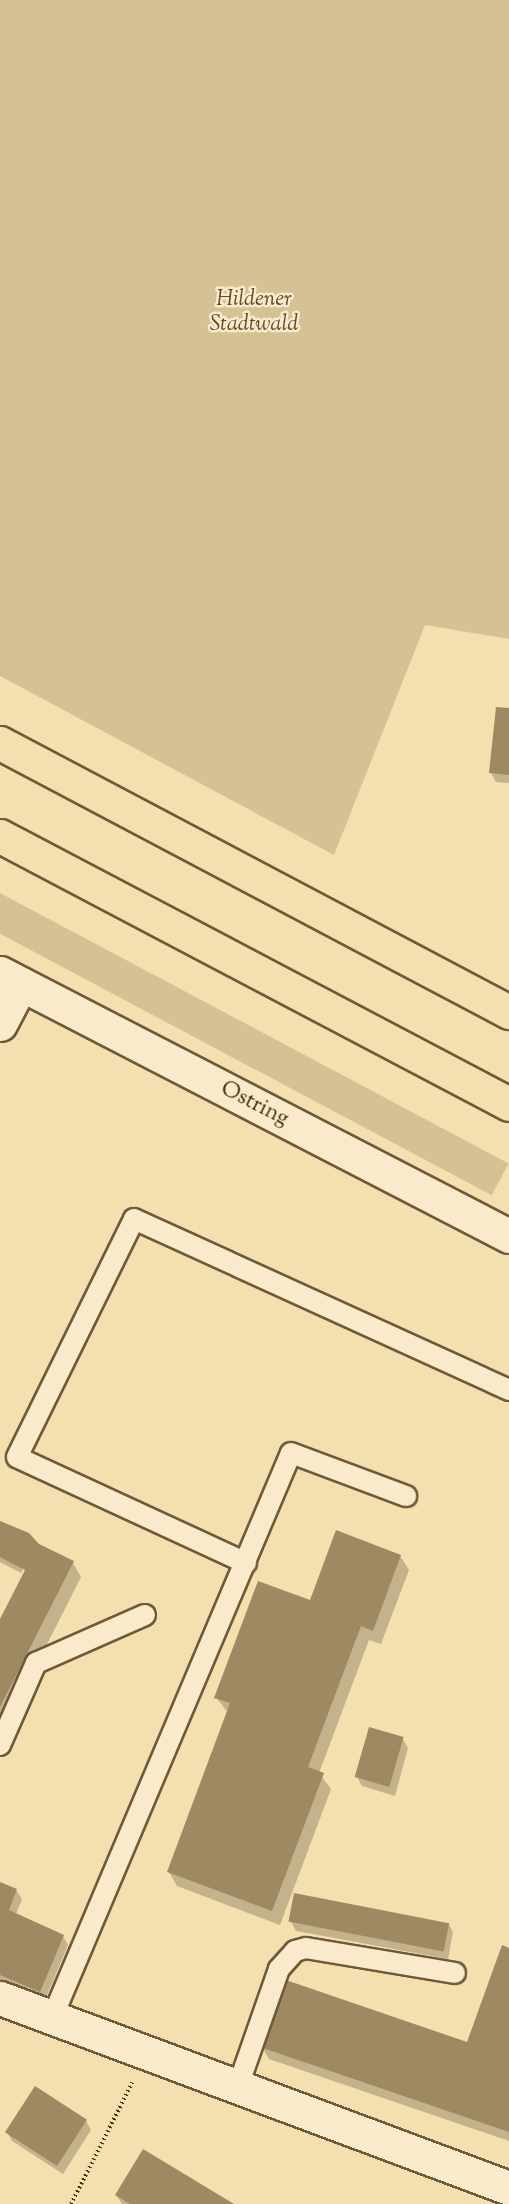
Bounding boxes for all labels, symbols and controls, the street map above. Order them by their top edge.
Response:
park label: Hildener Stadtwald [210,287,298,338]
street label: Ostring [216,1077,292,1133]

